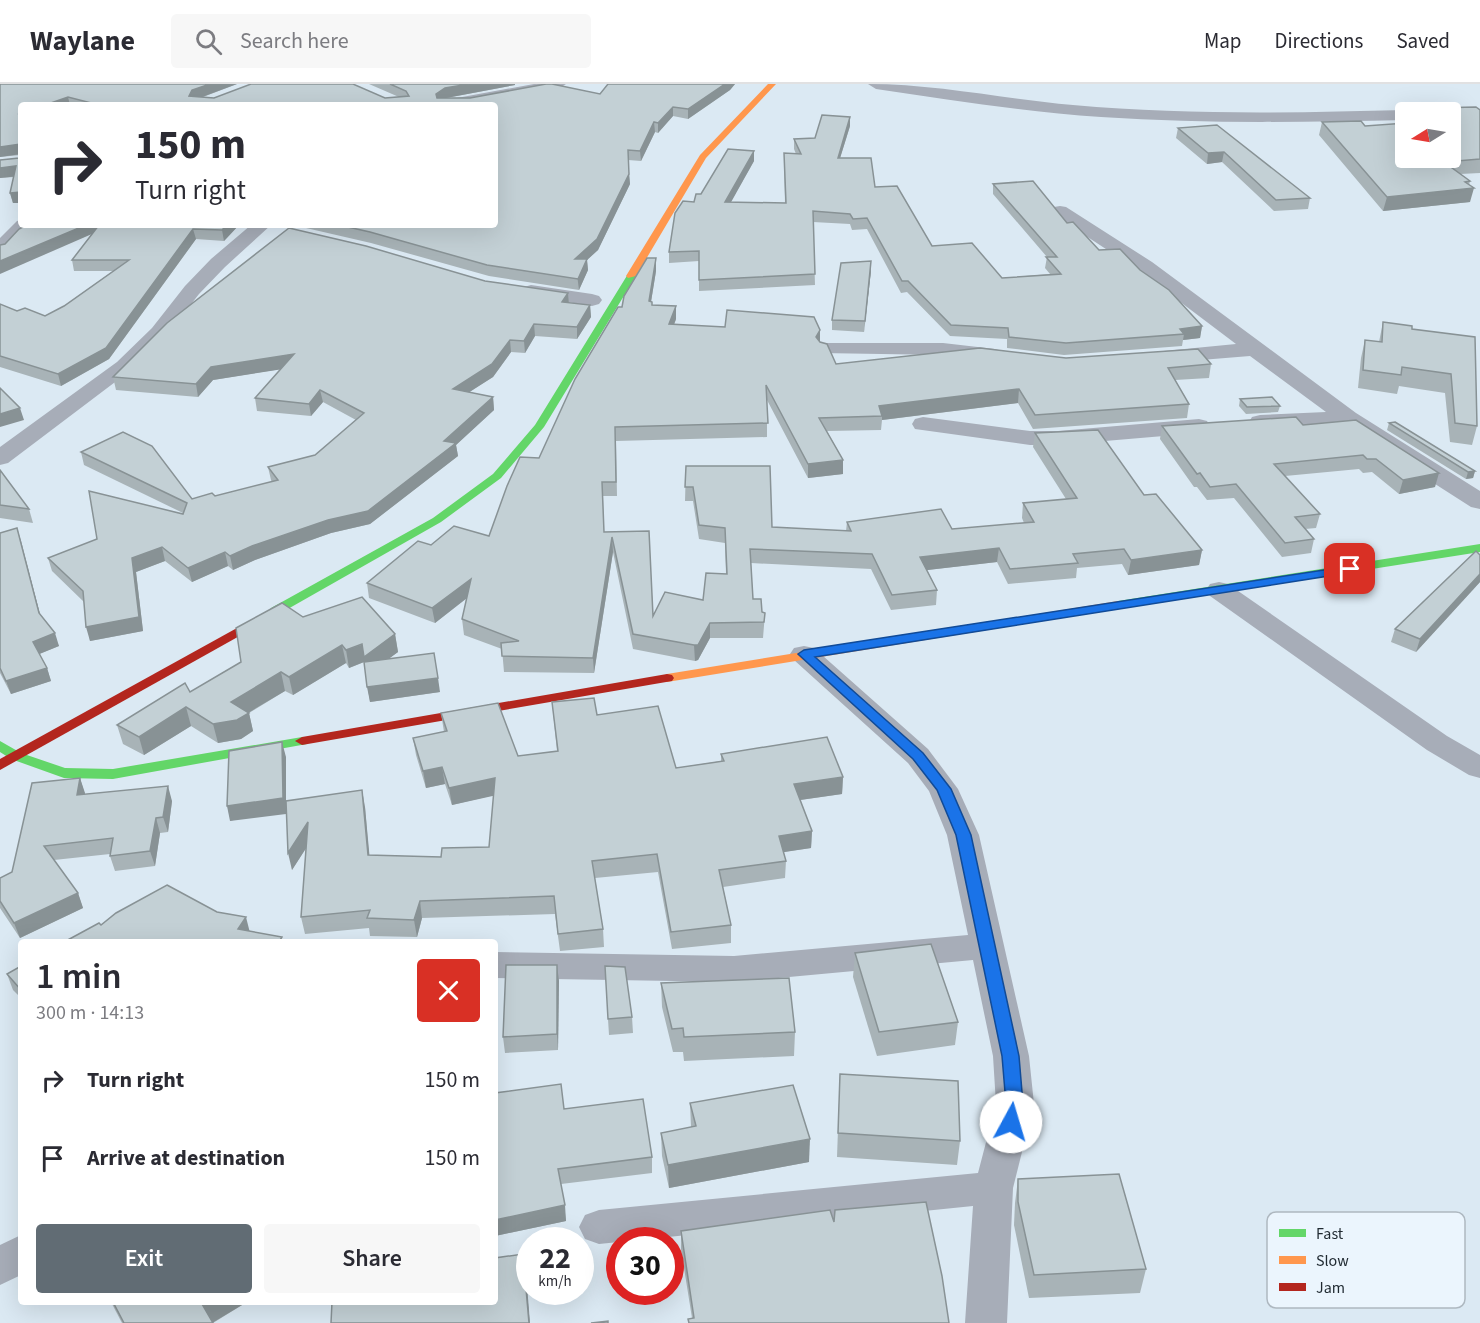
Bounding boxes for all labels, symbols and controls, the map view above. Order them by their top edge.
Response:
search box [171,14,591,68]
text: Waylane [30,21,135,61]
icon: search [192,25,225,58]
text: Search here [240,25,349,57]
text: Map [1204,26,1242,56]
text: Directions [1275,26,1363,56]
text: Saved [1396,26,1450,56]
north arrow [1395,102,1461,168]
map controls [1395,102,1461,168]
text: 150 m [135,115,246,175]
icon: right [36,126,114,204]
text: Turn right [135,171,246,210]
pin [1324,543,1375,594]
icon: arrive [1333,552,1366,585]
text: 1 min [36,951,122,1002]
button: close [417,959,480,1022]
text: 300 m · 14:13 [36,999,144,1027]
icon: right [36,1064,69,1097]
text: Turn right [87,1064,184,1096]
text: 150 m [425,1064,480,1096]
position arrow [979,1090,1043,1154]
icon: arrive [36,1142,69,1175]
text: Arrive at destination [87,1142,285,1174]
text: 150 m [425,1142,480,1174]
legend [1267,1212,1465,1308]
text: Fast [1316,1223,1344,1245]
button: Exit [36,1224,252,1293]
button: Share [264,1224,480,1293]
speed limit sign: 30 [606,1227,684,1305]
text: 22 [539,1237,571,1280]
text: Slow [1316,1250,1349,1272]
text: km/h [538,1271,572,1292]
text: Jam [1316,1277,1345,1299]

